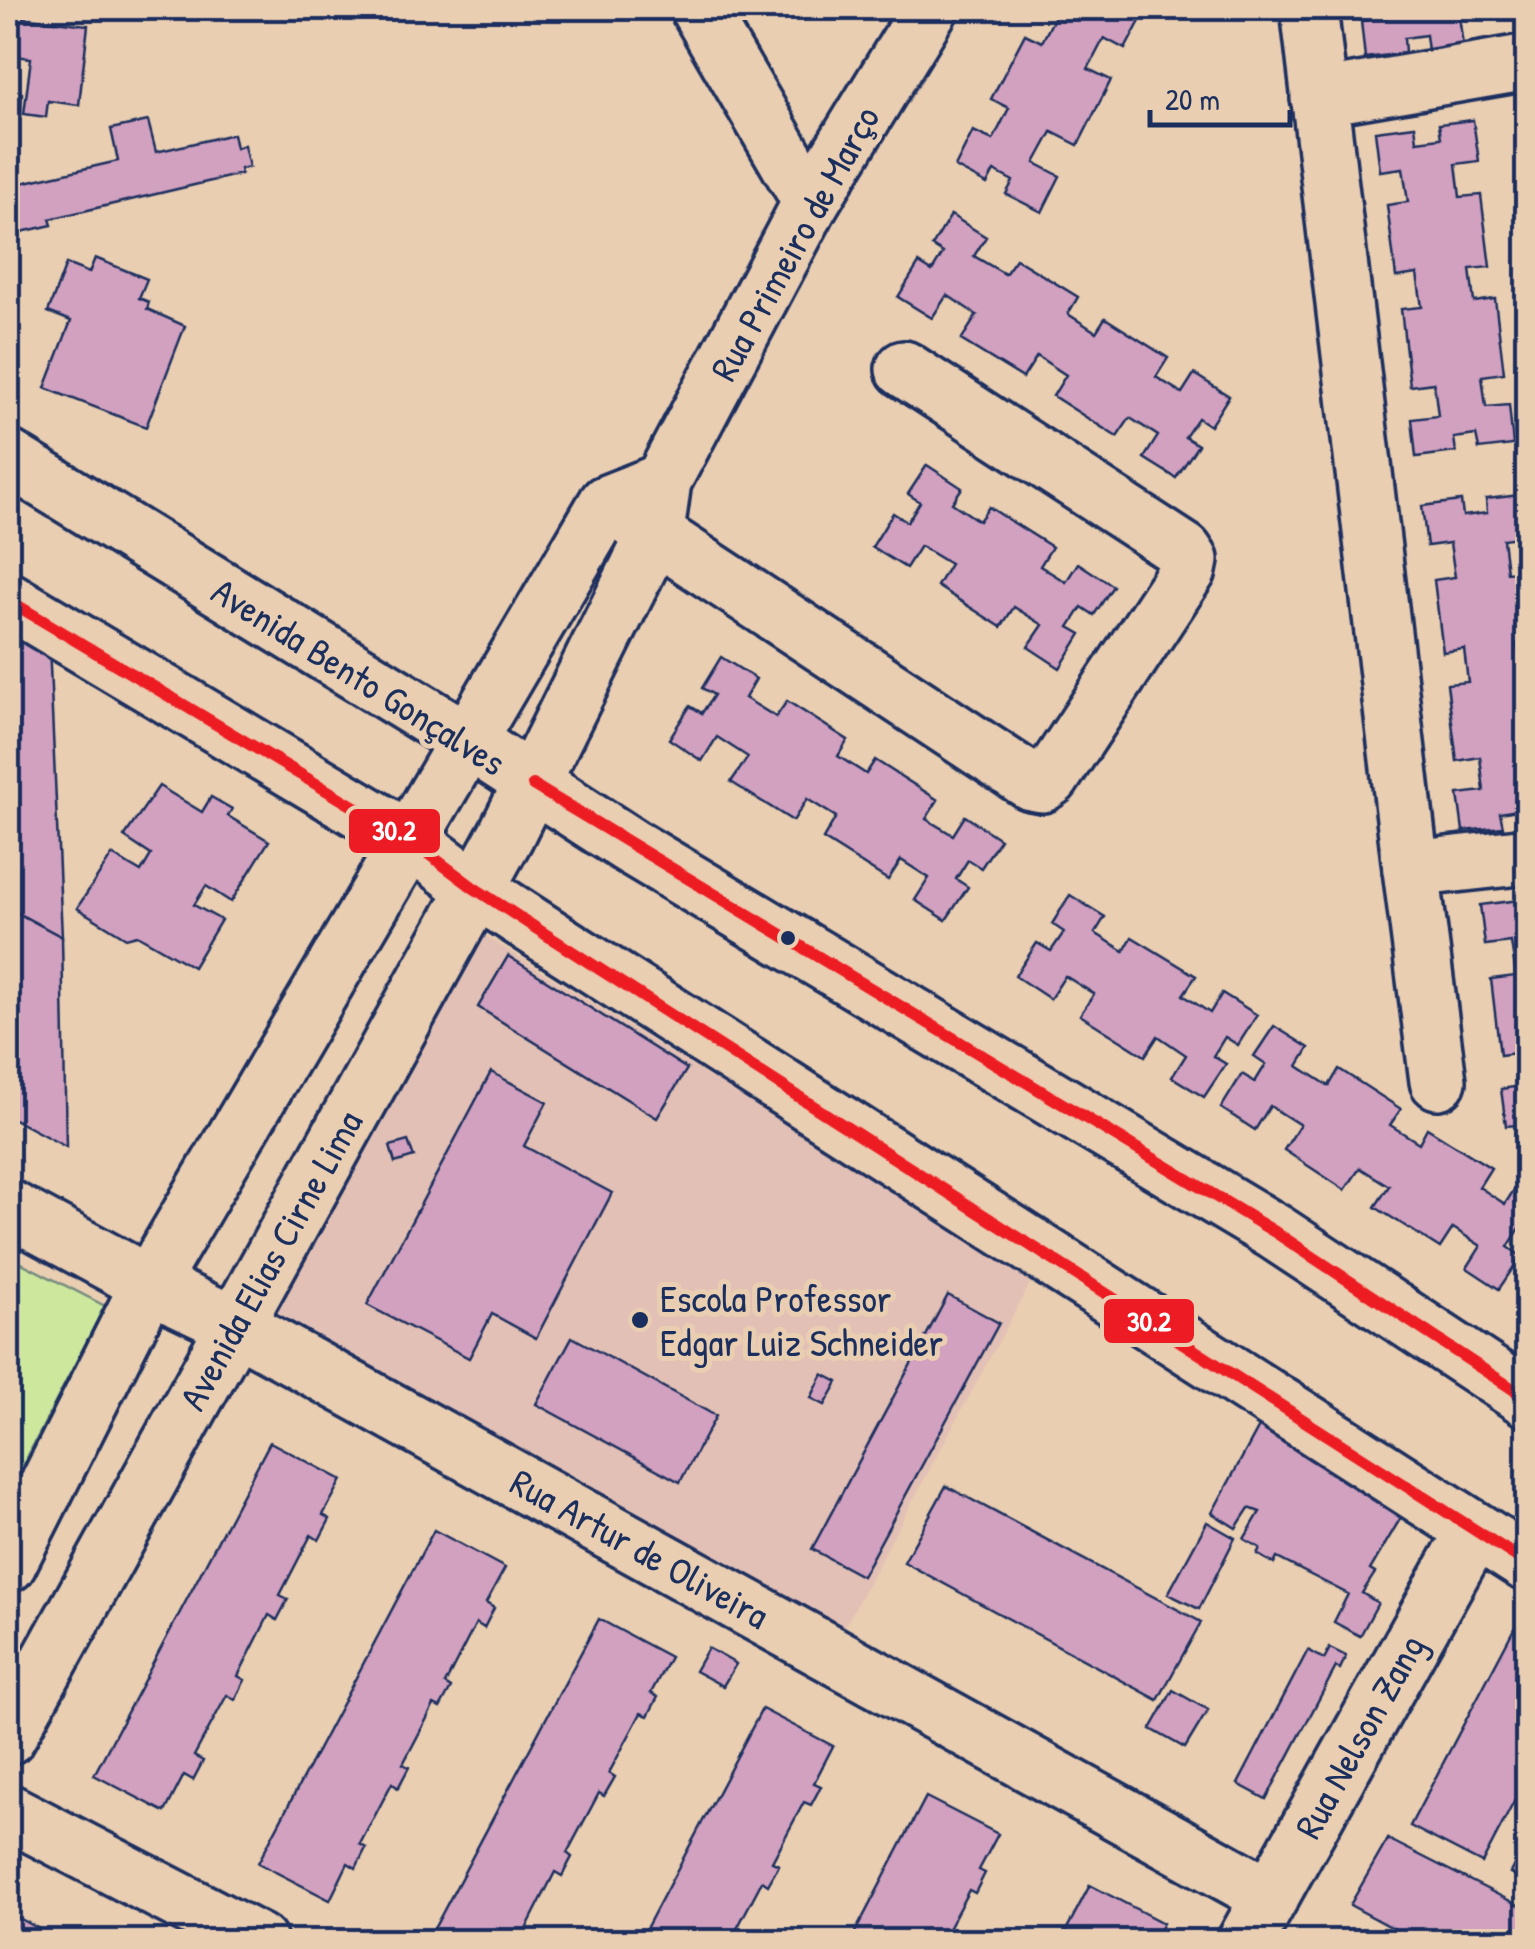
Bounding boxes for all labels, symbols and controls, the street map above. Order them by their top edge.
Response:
scale bar [1150,65,1290,127]
text: 20 m [1165,79,1220,119]
street label: Rua Primeiro de Março [697,96,891,390]
street label: Avenida Bento Gonçalves [202,565,516,787]
line badge: 30.2 [347,807,442,855]
text: 30.2 [372,811,417,849]
unlabelled marker [778,928,798,948]
street label: Avenida Elias Cirne Lima [166,1101,374,1419]
place label: Escola Professor Edgar Luiz Schneider [660,1272,944,1368]
line badge: 30.2 [1102,1297,1196,1345]
text: 30.2 [1127,1302,1172,1340]
marker: Escola Professor Edgar Luiz Schneider [629,1309,651,1331]
street label: Rua Artur de Oliveira [502,1456,779,1641]
street label: Rua Nelson Zang [1282,1625,1436,1847]

